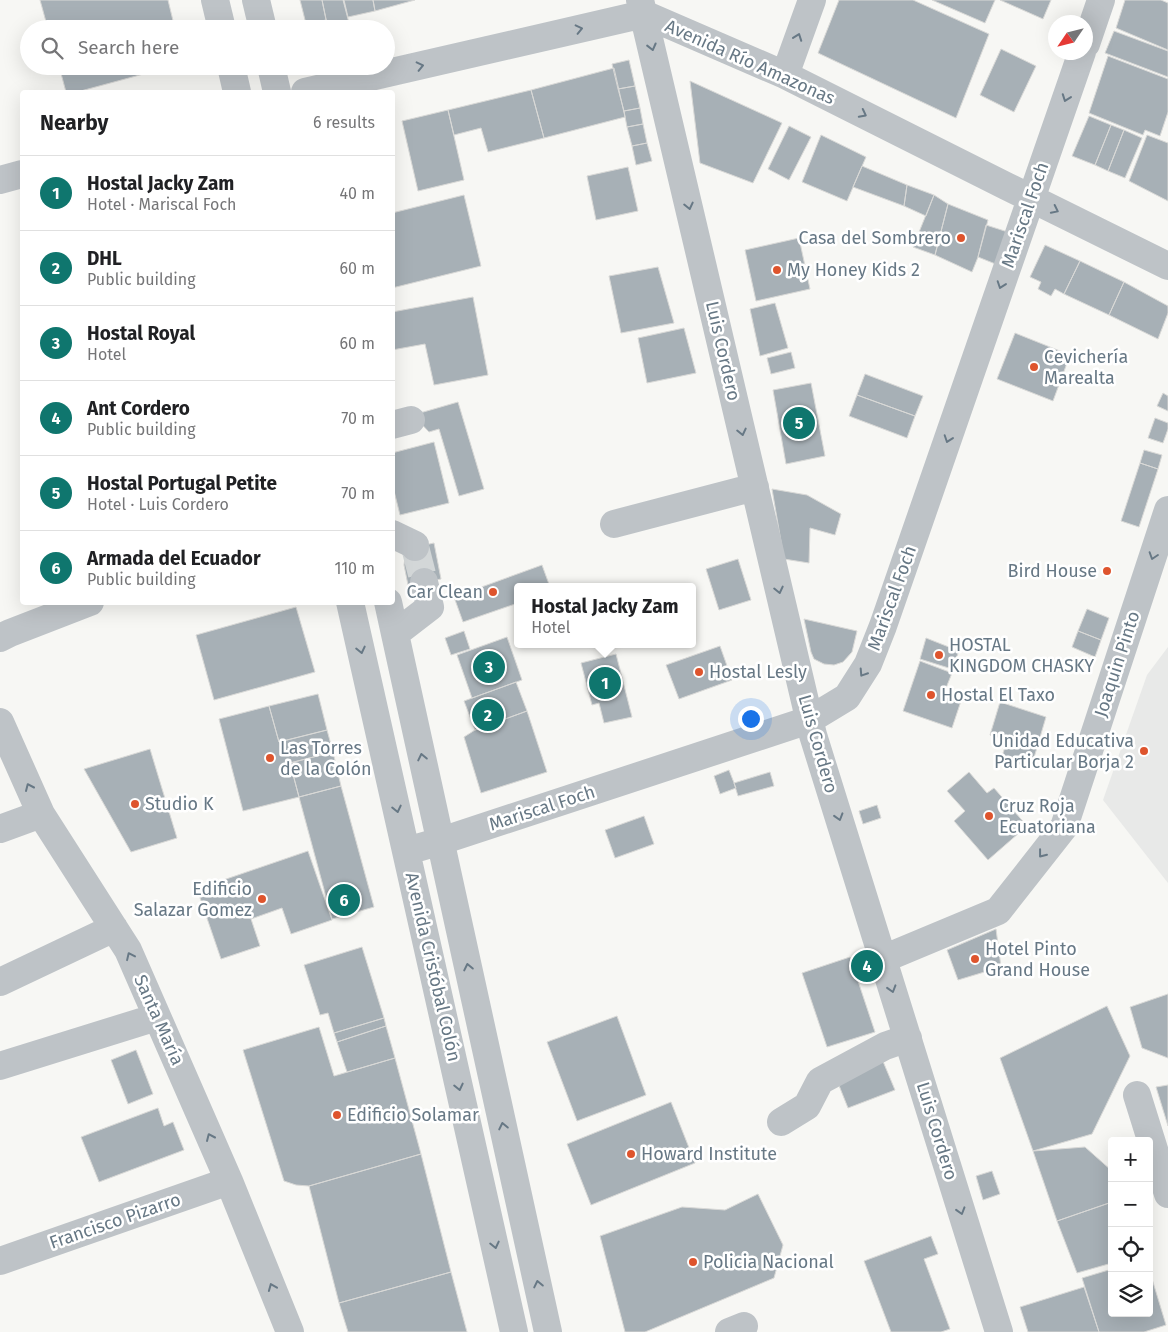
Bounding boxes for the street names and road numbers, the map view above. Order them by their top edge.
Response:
street label: Avenida Río Amazonas [662,15,838,109]
street label: Mariscal Foch [997,159,1053,271]
street label: Luis Cordero [701,299,745,403]
street label: Mariscal Foch [863,542,921,654]
street label: Joaquin Pinto [1090,608,1144,720]
street label: Luis Cordero [793,692,843,796]
street label: Mariscal Foch [486,781,598,835]
street label: Avenida Cristóbal Colón [401,870,465,1064]
street label: Santa María [129,971,189,1069]
street label: Luis Cordero [912,1079,962,1183]
street label: Francisco Pizarro [47,1188,183,1254]

